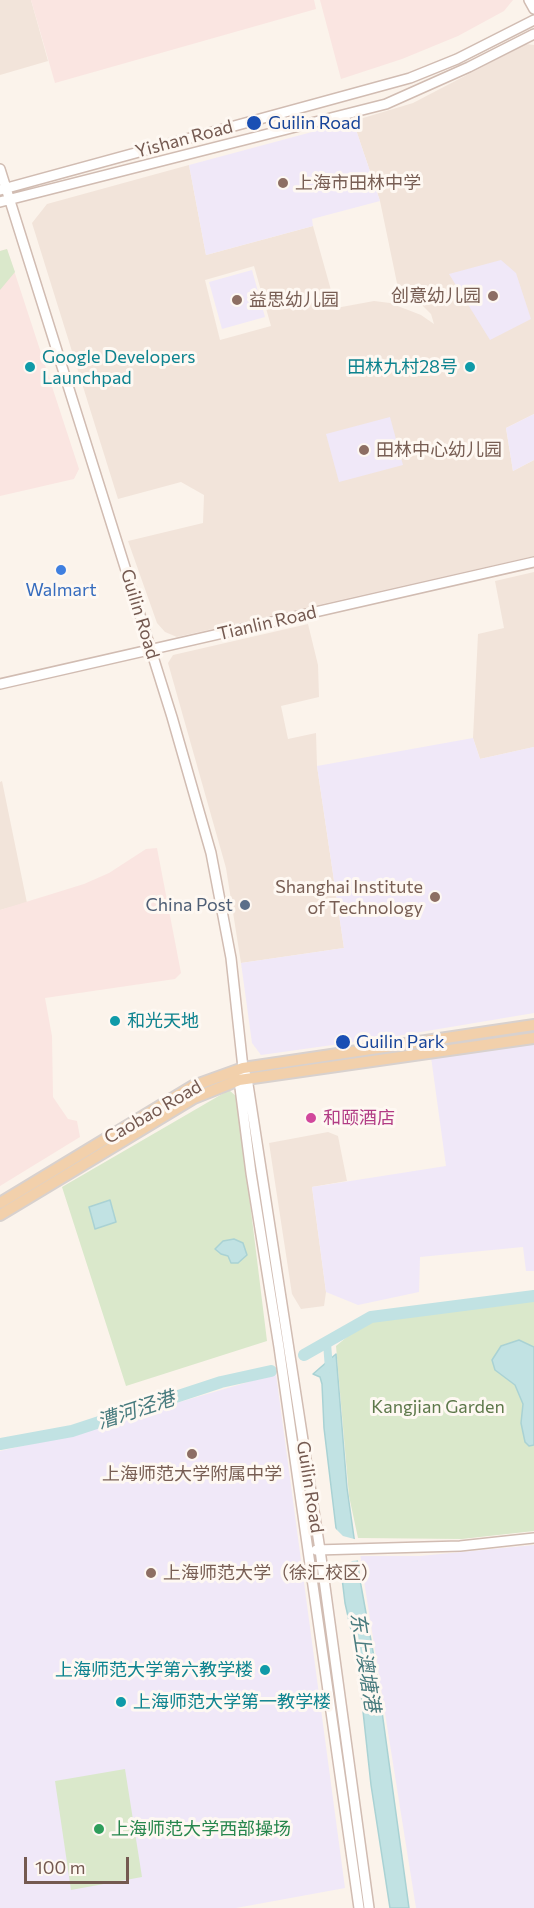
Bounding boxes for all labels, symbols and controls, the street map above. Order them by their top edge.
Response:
place label: Guilin Road [268,112,361,134]
marker: Guilin Road [245,114,263,132]
street label: Yishan Road [133,116,235,162]
place label: 上海市田林中学 [295,172,421,194]
marker: 上海市田林中学 [276,176,290,190]
place label: 创意幼儿园 [391,285,481,307]
place label: 益思幼儿园 [249,289,339,311]
marker: 创意幼儿园 [486,289,500,303]
marker: 益思幼儿园 [230,293,244,307]
place label: Google Developers Launchpad [42,346,195,388]
place label: 田林九村28号 [347,356,458,378]
marker: Google Developers Launchpad [23,360,37,374]
marker: 田林九村28号 [463,360,477,374]
place label: 田林中心幼儿园 [376,439,502,461]
marker: 田林中心幼儿园 [357,443,371,457]
marker: Walmart [54,563,68,577]
street label: Guilin Road [116,566,164,662]
place label: Walmart [25,579,97,601]
street label: Tianlin Road [215,601,319,645]
place label: Shanghai Institute of Technology [275,876,423,918]
marker: Shanghai Institute of Technology [428,890,442,904]
place label: China Post [145,894,233,916]
marker: China Post [238,898,252,912]
place label: 和光天地 [127,1010,199,1032]
marker: 和光天地 [108,1014,122,1028]
place label: Guilin Park [356,1031,444,1053]
marker: Guilin Park [334,1033,352,1051]
street label: Caobao Road [100,1075,206,1149]
place label: 和颐酒店 [323,1107,395,1129]
marker: 和颐酒店 [304,1111,318,1125]
water label: 漕河泾港 [94,1386,178,1434]
park label: Kangjian Garden [371,1396,505,1418]
street label: Guilin Road [292,1439,328,1535]
marker: 上海师范大学附属中学 [185,1447,199,1461]
place label: 上海师范大学附属中学 [102,1463,282,1485]
place label: 上海师范大学（徐汇校区） [163,1562,379,1584]
marker: 上海师范大学（徐汇校区） [144,1566,158,1580]
water label: 东上澳塘港 [345,1611,385,1713]
place label: 上海师范大学第六教学楼 [55,1659,253,1681]
marker: 上海师范大学第六教学楼 [258,1663,272,1677]
place label: 上海师范大学第一教学楼 [133,1691,331,1713]
marker: 上海师范大学第一教学楼 [114,1695,128,1709]
place label: 上海师范大学西部操场 [111,1818,291,1840]
marker: 上海师范大学西部操场 [92,1822,106,1836]
scale bar [27,1845,132,1883]
text: 100 m [35,1856,85,1878]

